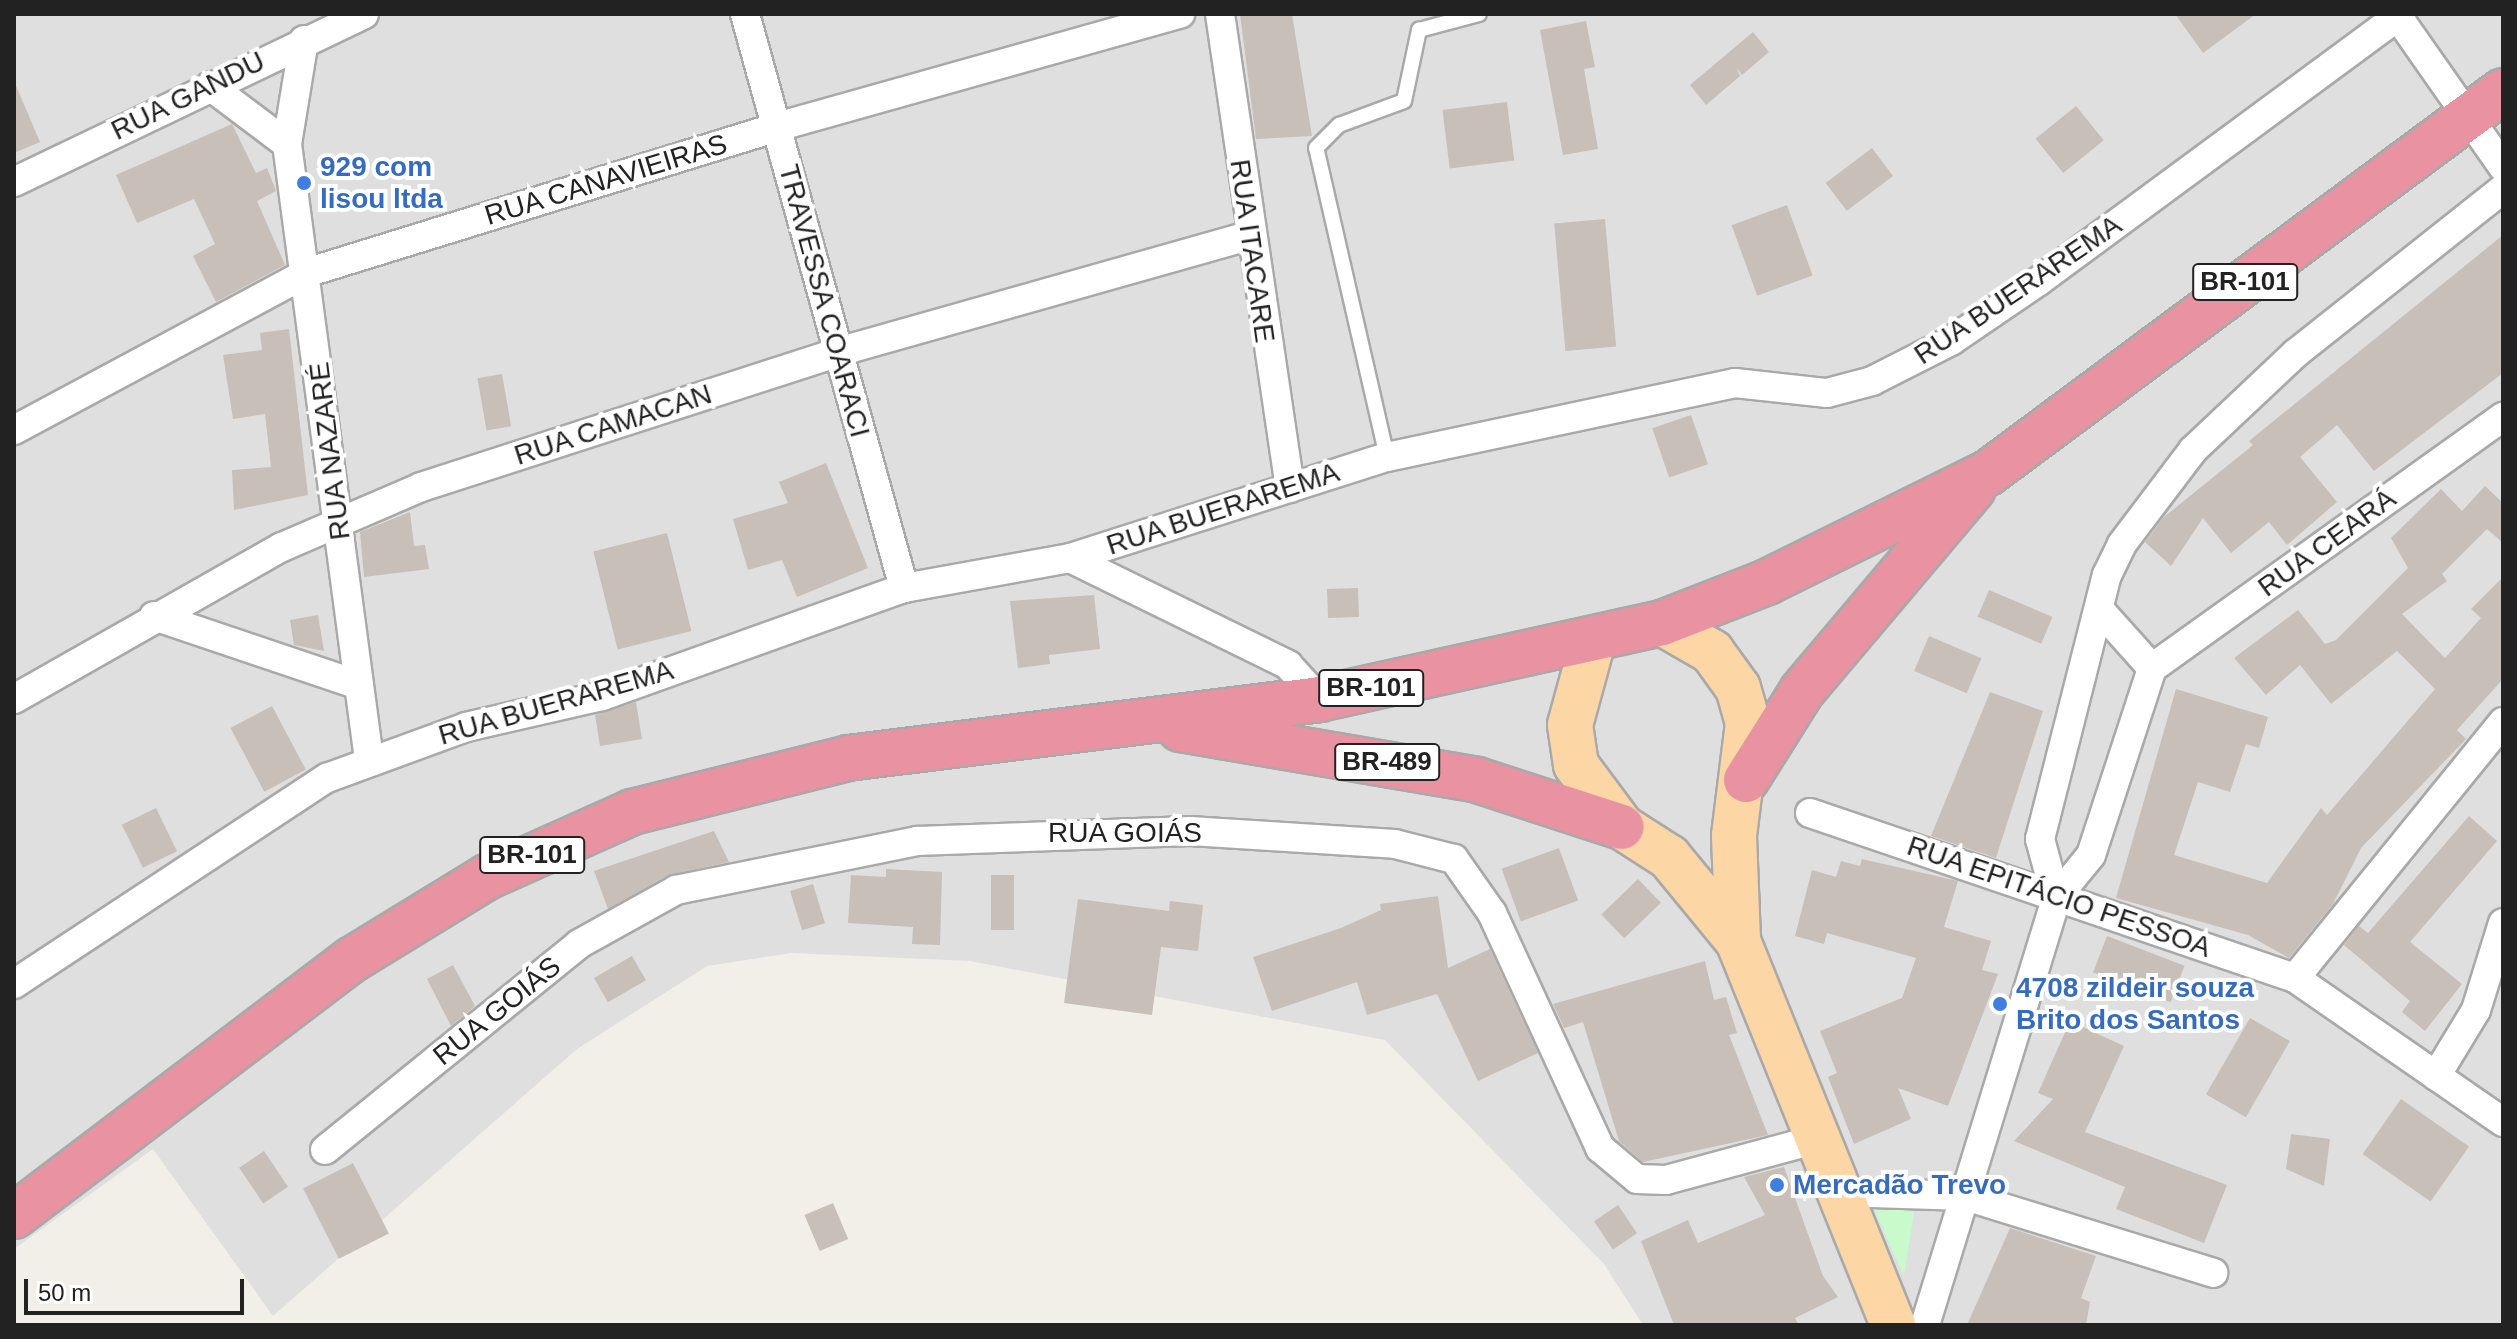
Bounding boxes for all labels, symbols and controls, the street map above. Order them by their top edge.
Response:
street label: RUA GANDU [105,44,271,148]
street label: RUA CANAVIEIRAS [480,127,732,233]
place label: 929 com lisou ltda [320,150,443,216]
street label: RUA ITACARE [1222,156,1282,346]
street label: TRAVESSA COARACI [771,160,877,442]
marker: 929 com lisou ltda [295,174,313,192]
street label: RUA BUERAREMA [1907,208,2129,372]
road number: BR-101 [2191,260,2299,304]
street label: RUA NAZARÉ [302,359,358,543]
street label: RUA CAMACAN [509,377,717,473]
street label: RUA BUERAREMA [1102,455,1344,563]
street label: RUA CEARÁ [2251,481,2403,605]
street label: RUA BUERAREMA [434,653,678,753]
road number: BR-101 [1317,666,1425,710]
road number: BR-489 [1333,740,1441,784]
street label: RUA GOIÁS [1047,816,1203,850]
street label: RUA EPITÁCIO PESSOA [1902,829,2216,965]
road number: BR-101 [478,833,586,877]
street label: RUA GOIÁS [426,949,568,1073]
place label: 4708 zildeir souza Brito dos Santos [2016,971,2254,1037]
marker: 4708 zildeir souza Brito dos Santos [1991,995,2009,1013]
place label: Mercadão Trevo [1793,1168,2006,1202]
marker: Mercadão Trevo [1768,1176,1786,1194]
scale bar [28,1263,248,1313]
text: 50 m [38,1279,91,1306]

